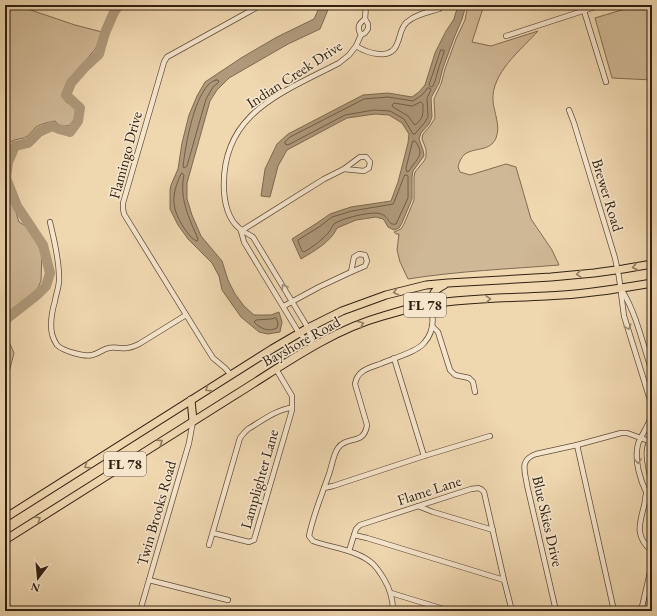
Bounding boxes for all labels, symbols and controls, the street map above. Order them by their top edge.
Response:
street label: Indian Creek Drive [242,36,346,112]
street label: Flamingo Drive [104,109,146,201]
street label: Brewer Road [588,156,628,234]
one-way arrow [632,263,638,271]
one-way arrow [576,270,582,279]
one-way arrow [281,284,288,291]
one-way arrow [392,288,399,296]
road number: FL 78 [404,293,446,317]
one-way arrow [485,295,491,303]
street label: Bayshore Road [259,312,344,370]
one-way arrow [357,320,364,328]
one-way arrow [623,323,632,330]
one-way arrow [206,385,213,392]
street label: Lamplighter Lane [236,427,282,531]
one-way arrow [156,439,163,447]
road number: FL 78 [104,452,146,476]
street label: Twin Brooks Road [132,458,180,568]
one-way arrow [633,458,642,464]
one-way arrow [84,461,91,469]
street label: Flame Lane [395,471,464,509]
street label: Blue Skies Drive [528,474,568,568]
one-way arrow [34,516,41,524]
north arrow [18,558,58,598]
text: N [29,580,41,596]

